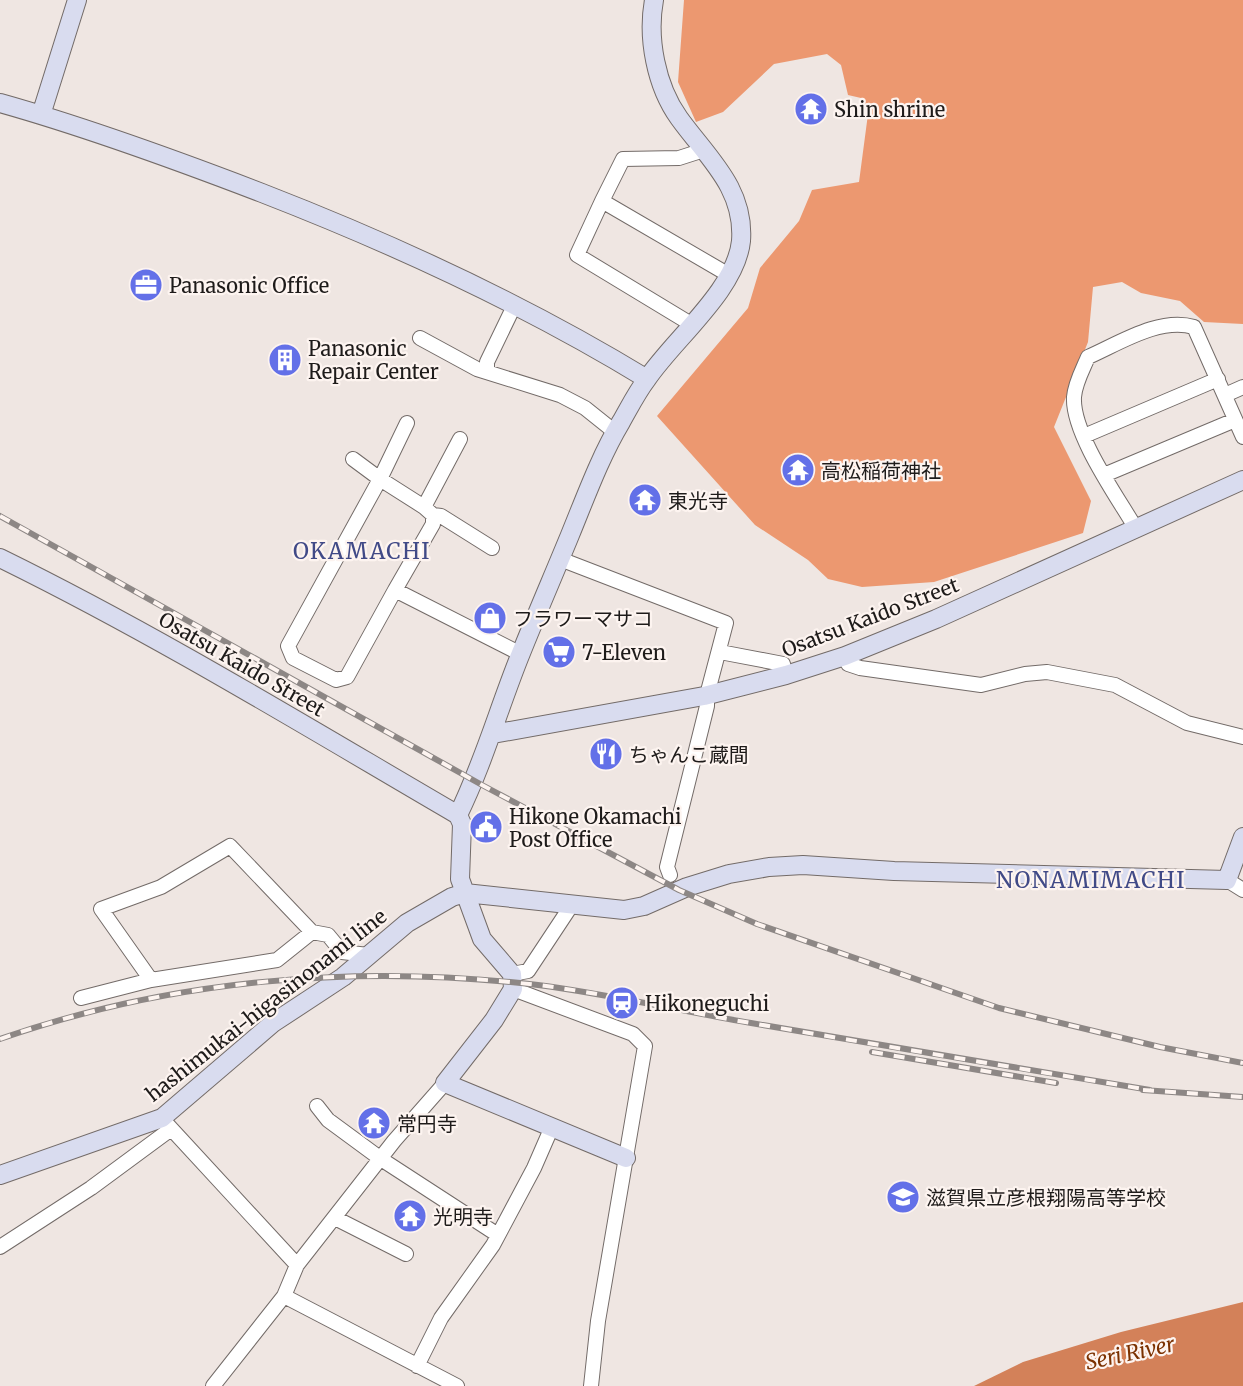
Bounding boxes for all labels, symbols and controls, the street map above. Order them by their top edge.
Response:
temple icon: Shin shrine [793,91,829,127]
place label: Shin shrine [834,97,945,122]
office icon: Panasonic Office [128,267,164,303]
place label: Panasonic Office [169,273,329,298]
place label: Panasonic Repair Center [308,336,439,384]
building icon: Panasonic Repair Center [267,342,303,378]
temple icon: 高松稲荷神社 [780,452,816,488]
place label: 高松稲荷神社 [821,458,941,483]
temple icon: 東光寺 [627,482,663,518]
place label: 東光寺 [668,488,728,513]
district label: OKAMACHI [293,537,431,565]
street label: Osatsu Kaido Street [778,572,962,662]
shop icon: フラワーマサコ [472,600,508,636]
street label: Osatsu Kaido Street [155,606,330,722]
place label: フラワーマサコ [513,606,653,631]
supermarket icon: 7-Eleven [541,634,577,670]
place label: 7-Eleven [582,640,666,665]
restaurant icon: ちゃんこ蔵間 [588,736,624,772]
place label: ちゃんこ蔵間 [629,742,749,767]
place label: Hikone Okamachi Post Office [509,804,681,852]
public building icon: Hikone Okamachi Post Office [468,809,504,845]
district label: NONAMIMACHI [996,866,1186,894]
street label: hashimukai-higasinonami line [141,903,391,1107]
station icon: Hikoneguchi [604,985,640,1021]
place label: Hikoneguchi [645,991,769,1016]
temple icon: 常円寺 [356,1105,392,1141]
place label: 常円寺 [397,1111,457,1136]
school or university icon: 滋賀県立彦根翔陽高等学校 [885,1179,921,1215]
place label: 滋賀県立彦根翔陽高等学校 [926,1185,1166,1210]
temple icon: 光明寺 [392,1198,428,1234]
place label: 光明寺 [433,1204,493,1229]
water label: Seri River [1083,1330,1178,1376]

